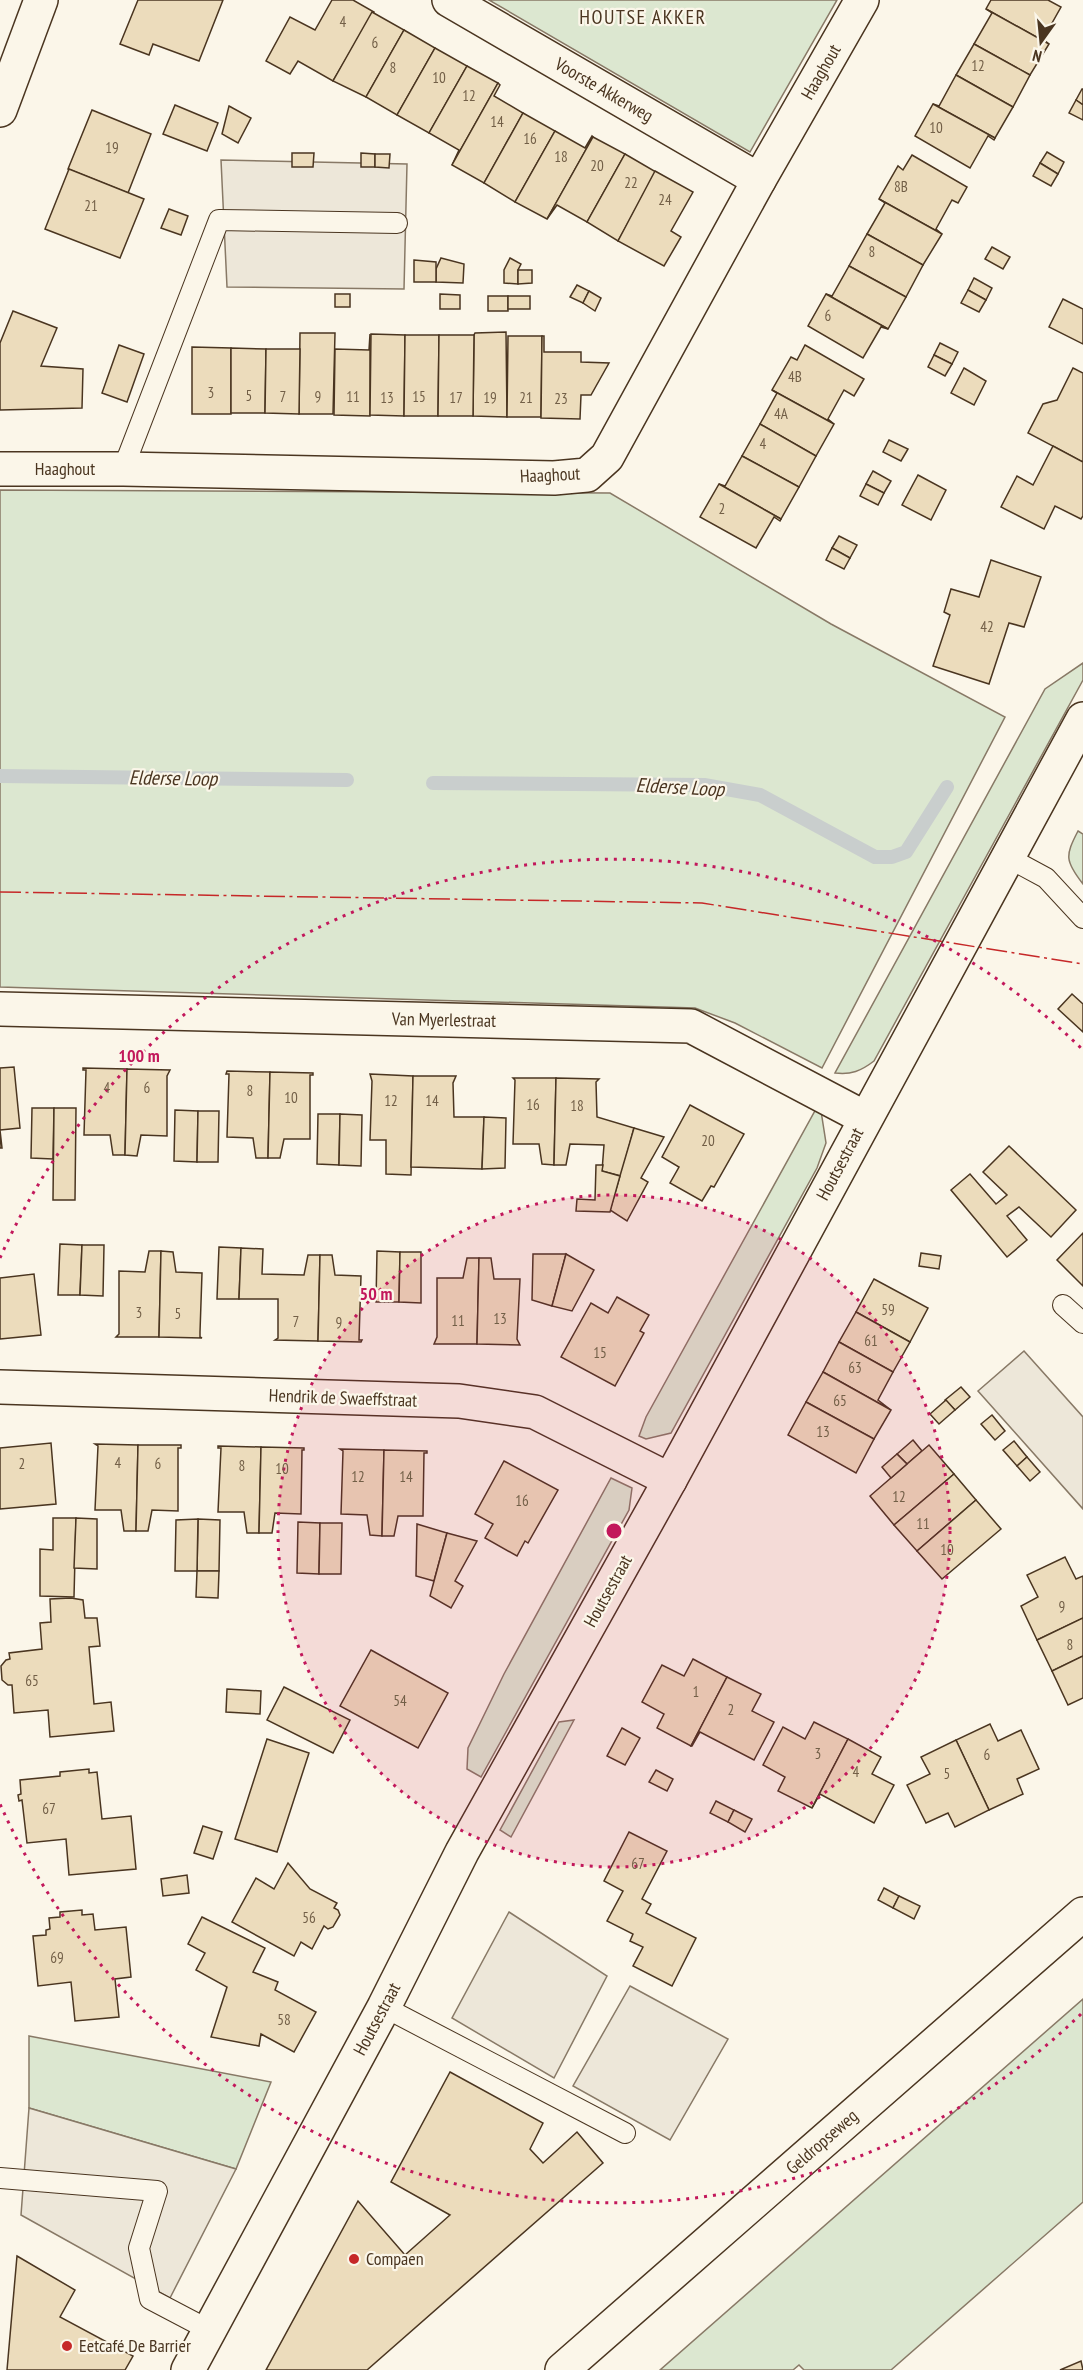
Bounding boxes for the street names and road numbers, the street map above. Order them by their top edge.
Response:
street label: Haaghout [796,40,846,104]
street label: Voorste Akkerweg [550,52,658,127]
street label: Haaghout [35,457,95,480]
street label: Haaghout [519,461,581,488]
street label: Van Myerlestraat [391,1007,496,1032]
street label: Houtsestraat [811,1123,868,1204]
street label: Hendrik de Swaeffstraat [268,1383,418,1412]
street label: Houtsestraat [578,1551,637,1631]
street label: Houtsestraat [348,1978,405,2059]
street label: Geldropseweg [781,2104,862,2179]

